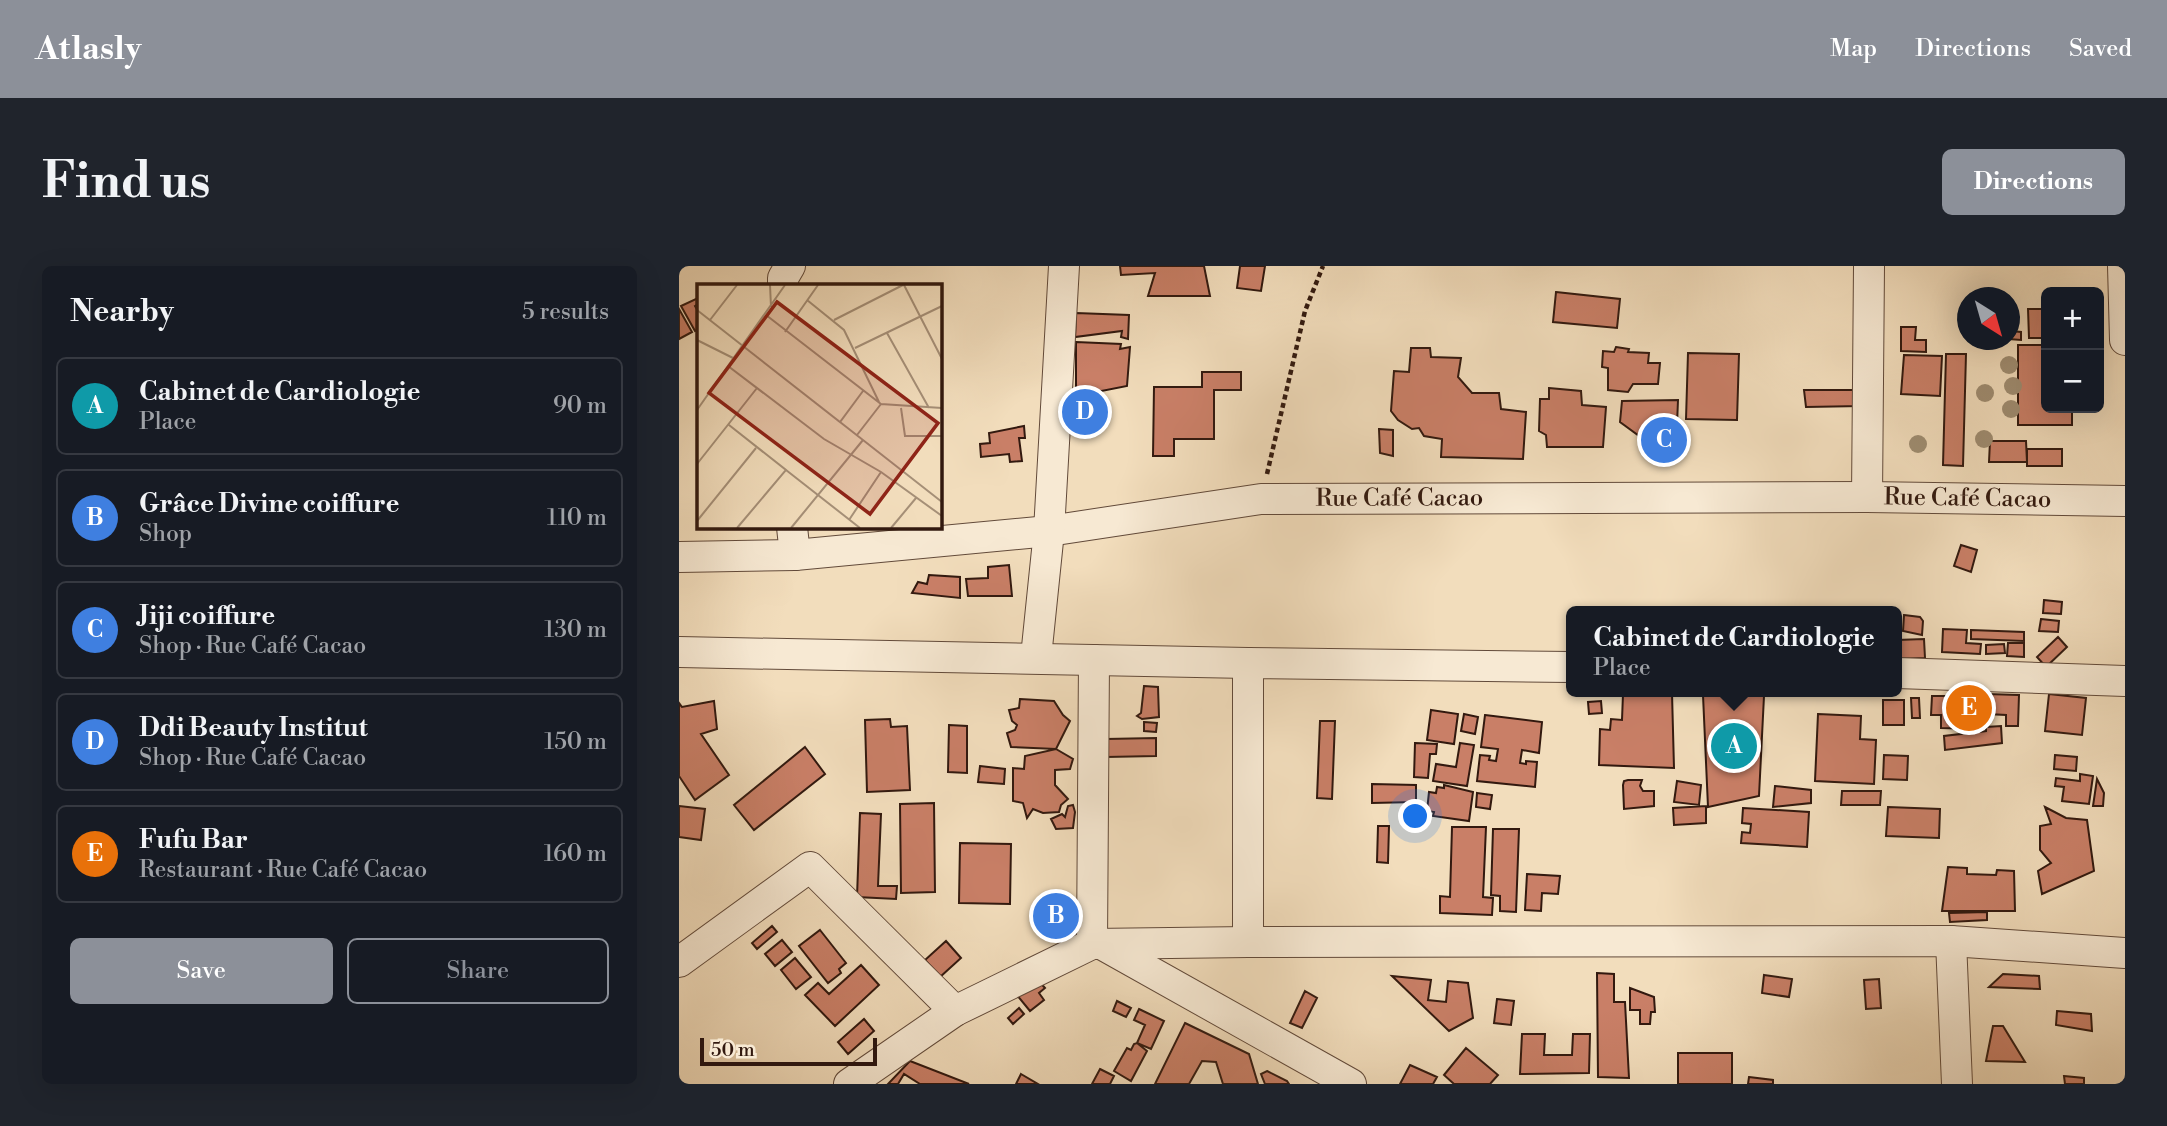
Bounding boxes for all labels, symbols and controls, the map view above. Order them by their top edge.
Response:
text: Atlasly [35,29,141,70]
text: Map [1830,34,1877,64]
text: Directions [1915,34,2031,64]
text: Saved [2069,34,2132,64]
button: Directions [1942,149,2125,215]
text: Find us [42,152,211,213]
inset map [697,284,941,528]
north arrow [1957,287,2020,350]
map controls [2041,287,2104,413]
button: + [2041,287,2104,350]
text: Nearby [70,293,174,331]
text: 5 results [522,298,609,326]
button: − [2041,350,2104,413]
text: Cabinet de Cardiologie [139,376,420,408]
pin: D [1062,386,1108,438]
text: A [87,392,103,420]
text: 90 m [553,392,607,420]
text: Place [139,408,196,436]
pin: C [1641,414,1687,466]
street label: Rue Café Cacao [1883,482,2052,515]
street label: Rue Café Cacao [1316,483,1483,514]
text: Grâce Divine coiffure [139,488,399,520]
text: B [86,504,104,532]
text: 110 m [547,504,607,532]
text: Shop [139,520,192,548]
text: Jiji coiffure [139,600,275,632]
popup [1566,606,1902,697]
text: C [87,616,103,644]
text: 130 m [544,616,607,644]
text: Cabinet de Cardiologie [1593,622,1875,654]
text: Shop · Rue Café Cacao [139,632,366,660]
text: Place [1593,654,1651,682]
pin: E [1946,682,1992,734]
text: Ddi Beauty Institut [139,712,368,744]
pin: A [1711,720,1757,772]
text: D [86,728,104,756]
text: 150 m [544,728,607,756]
text: Shop · Rue Café Cacao [139,744,366,772]
your location [1398,799,1432,833]
text: Fufu Bar [139,824,248,856]
text: E [87,840,103,868]
text: 160 m [544,840,607,868]
text: Restaurant · Rue Café Cacao [139,856,427,884]
pin: B [1033,890,1079,942]
button: Save [70,938,333,1004]
button: Share [347,938,609,1004]
scale bar [700,1035,877,1067]
text: 50 m [711,1038,755,1062]

